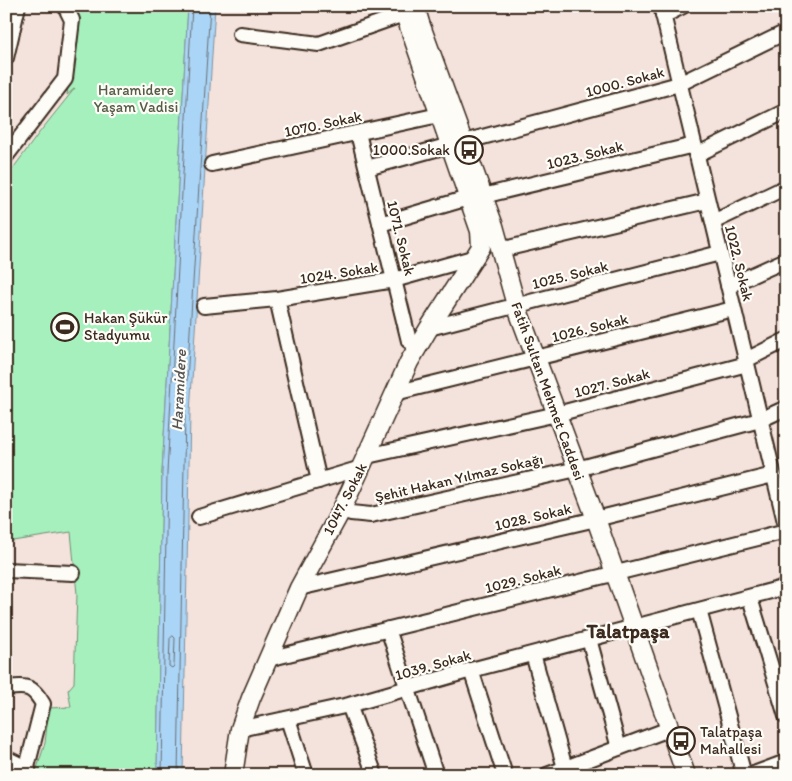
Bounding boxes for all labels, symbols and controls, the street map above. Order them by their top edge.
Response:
street label: 1000. Sokak [584,63,667,101]
park label: Haramidere Yaşam Vadisi [94,81,178,116]
street label: 1070. Sokak [283,107,364,141]
bus stop icon: 1000.Sokak [454,135,484,165]
street label: 1023. Sokak [545,137,625,173]
place label: 1000.Sokak [373,141,450,159]
street label: 1071. Sokak [383,199,419,278]
street label: 1022. Sokak [721,223,757,303]
street label: 1025. Sokak [530,257,610,293]
street label: 1024. Sokak [299,258,380,288]
street label: Fatih Sultan Mehmet Caddesi [507,299,589,483]
place label: Hakan Şükür Stadyumu [84,309,168,344]
street label: 1026. Sokak [550,310,630,346]
sports icon: Hakan Şükür Stadyumu [50,312,80,342]
water label: Haramidere [167,348,190,431]
street label: 1027. Sokak [572,364,652,402]
street label: Şehit Hakan Yılmaz Sokağı [373,450,545,506]
street label: 1047. Sokak [319,460,371,538]
street label: 1028. Sokak [493,499,573,535]
street label: 1029. Sokak [483,561,563,597]
district label: Talatpaşa [586,619,670,644]
street label: 1039. Sokak [393,645,473,684]
place label: Talatpaşa Mahallesi [700,723,762,758]
bus stop icon: Talatpaşa Mahallesi [666,726,696,756]

